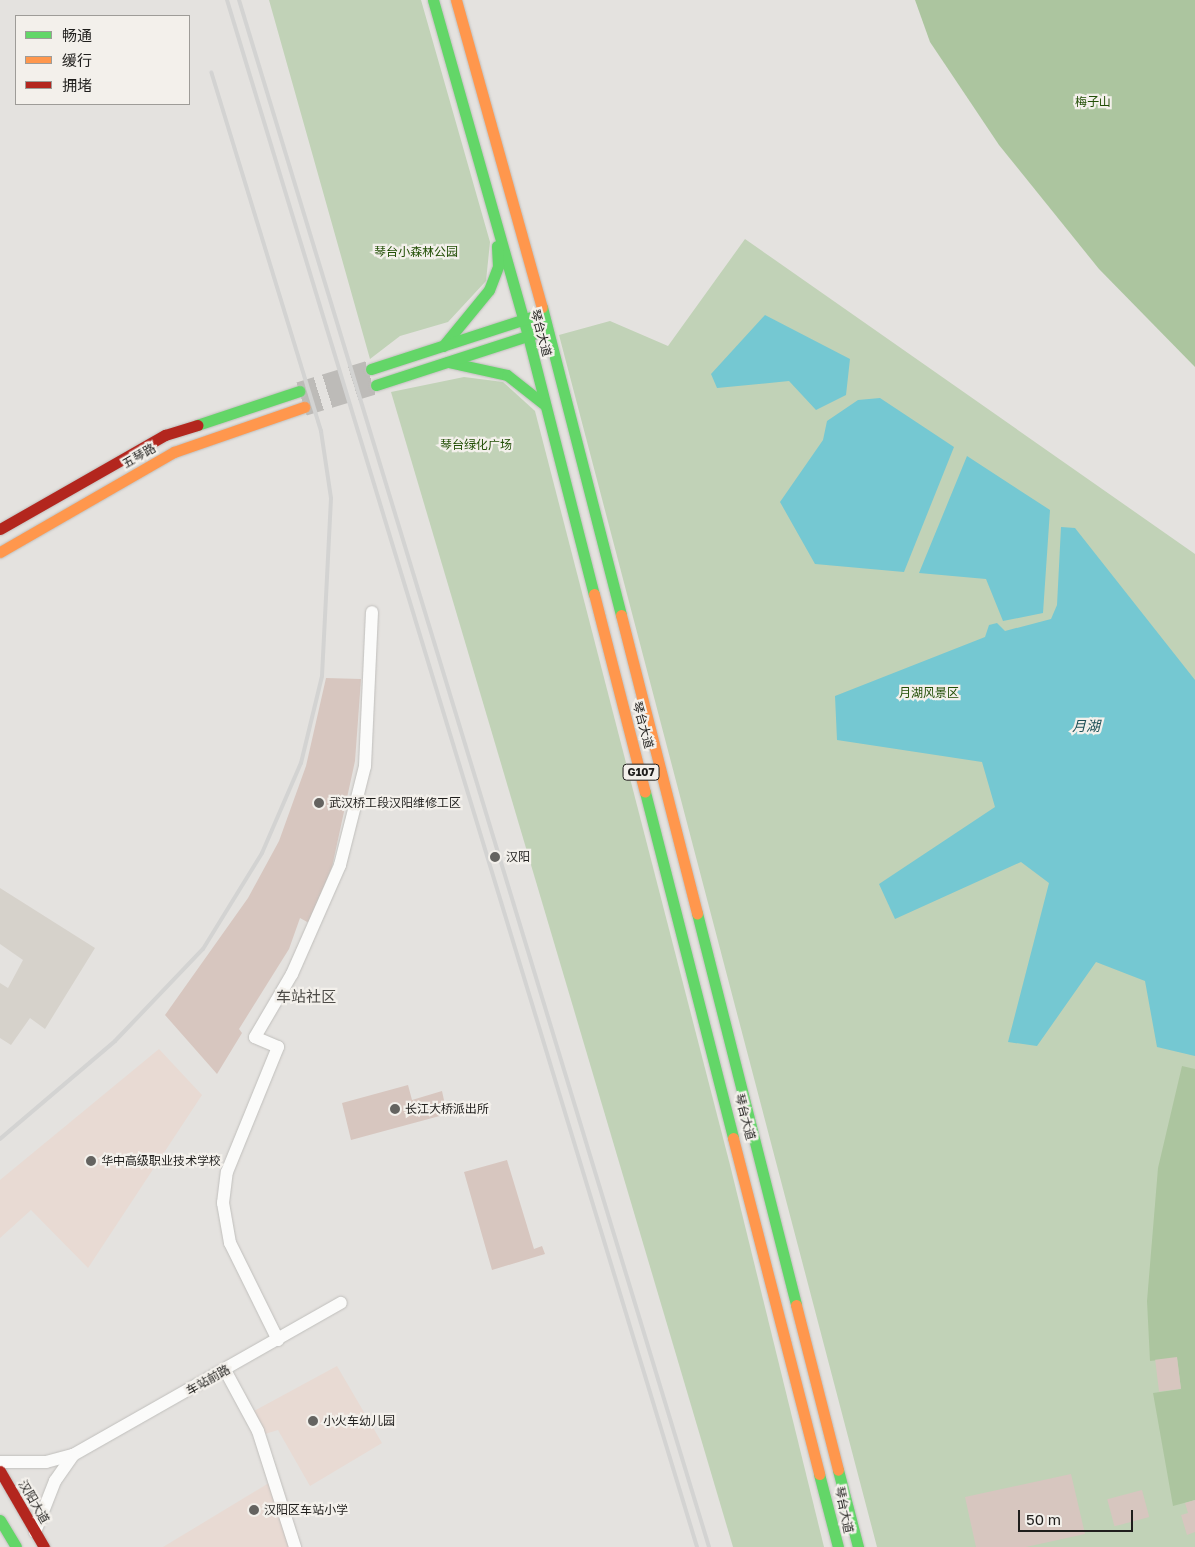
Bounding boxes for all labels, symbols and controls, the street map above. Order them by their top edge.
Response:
legend [15,15,190,105]
text: 畅通 [62,26,92,44]
text: 缓行 [62,51,92,69]
text: 拥堵 [62,76,92,94]
park label: 梅子山 [1075,95,1111,109]
park label: 琴台小森林公园 [374,245,458,259]
street label: 琴台大道 [528,308,554,358]
park label: 琴台绿化广场 [440,438,512,452]
street label: 五琴路 [120,441,158,471]
park label: 月湖风景区 [899,686,959,700]
street label: 琴台大道 [630,700,656,750]
water label: 月湖 [1072,718,1100,734]
road number: G107 [622,764,660,780]
place label: 武汉桥工段汉阳维修工区 [329,796,461,810]
marker: 武汉桥工段汉阳维修工区 [313,797,325,809]
marker: 汉阳 [488,850,502,864]
place label: 汉阳 [506,850,530,864]
district label: 车站社区 [276,988,336,1006]
street label: 琴台大道 [732,1092,758,1142]
place label: 长江大桥派出所 [405,1102,489,1116]
marker: 长江大桥派出所 [389,1103,401,1115]
place label: 华中高级职业技术学校 [101,1154,221,1168]
marker: 华中高级职业技术学校 [85,1155,97,1167]
street label: 车站前路 [184,1362,232,1398]
place label: 小火车幼儿园 [323,1414,395,1428]
marker: 小火车幼儿园 [307,1415,319,1427]
street label: 汉阳大道 [16,1478,52,1526]
street label: 琴台大道 [832,1485,856,1535]
scale bar [1020,1500,1135,1532]
place label: 汉阳区车站小学 [264,1503,348,1517]
marker: 汉阳区车站小学 [248,1504,260,1516]
text: 50 m [1026,1510,1061,1528]

